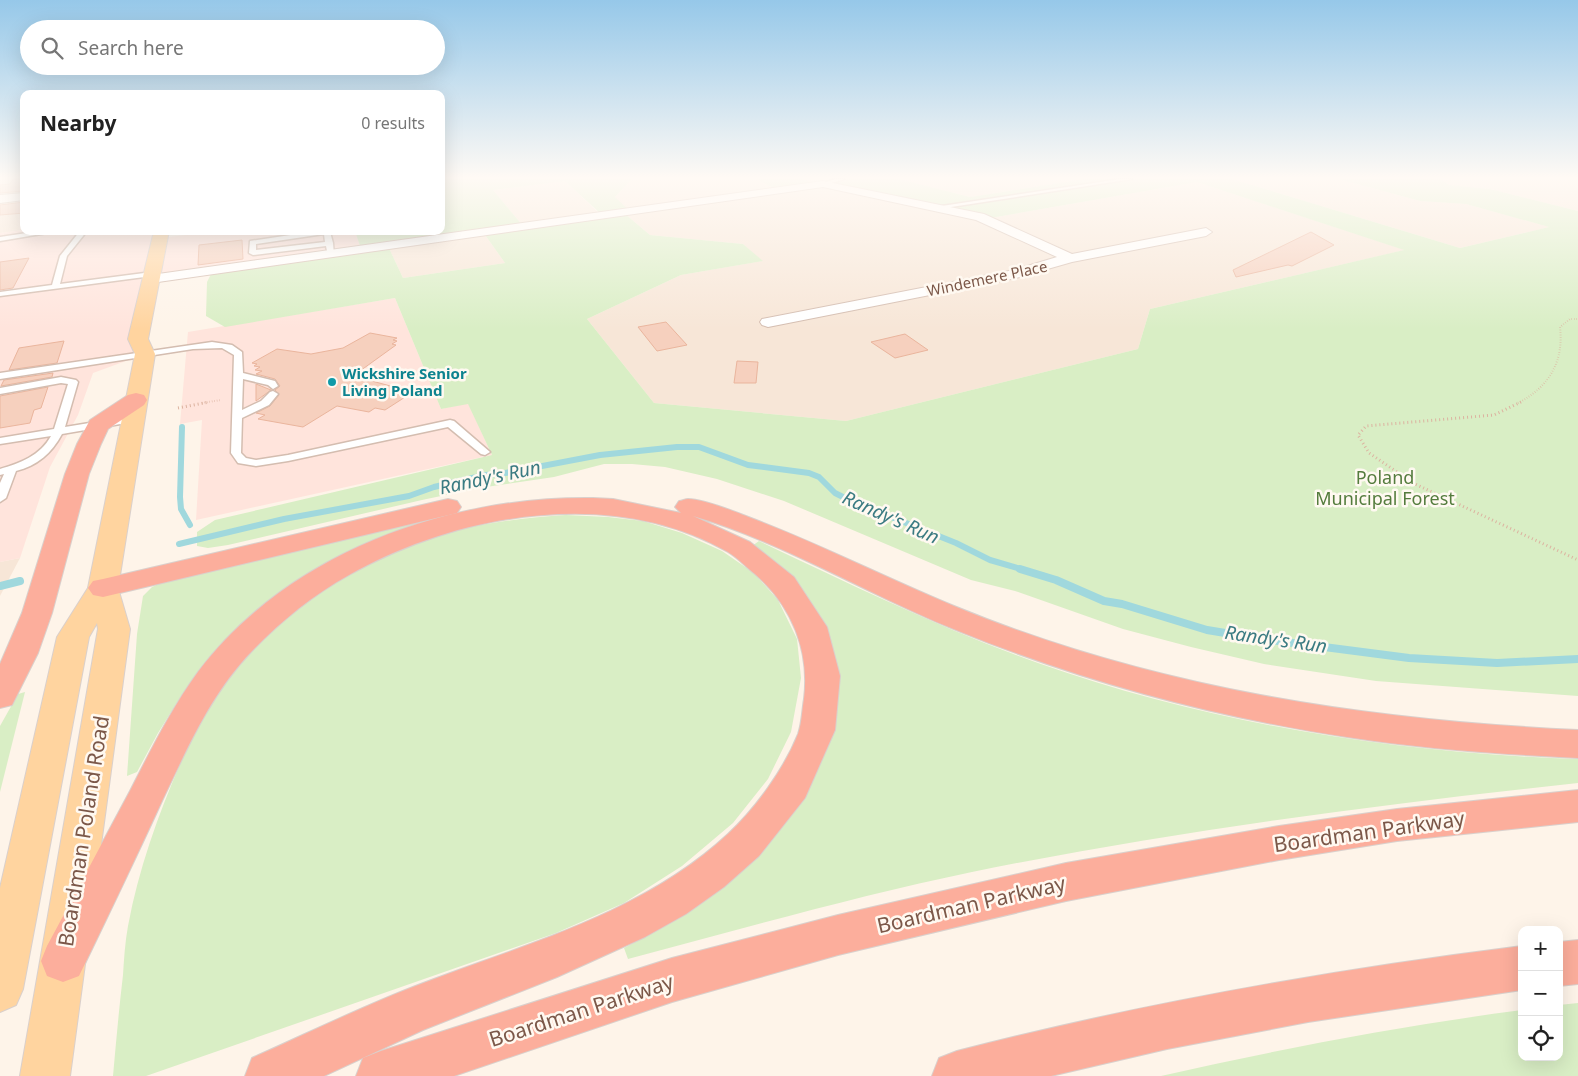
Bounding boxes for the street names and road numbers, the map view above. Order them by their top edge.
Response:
street label: Windemere Place [925,255,1049,301]
street label: Boardman Poland Road [51,713,115,949]
street label: Boardman Parkway [1272,804,1467,858]
street label: Boardman Parkway [874,869,1068,939]
street label: Boardman Parkway [485,967,677,1053]

